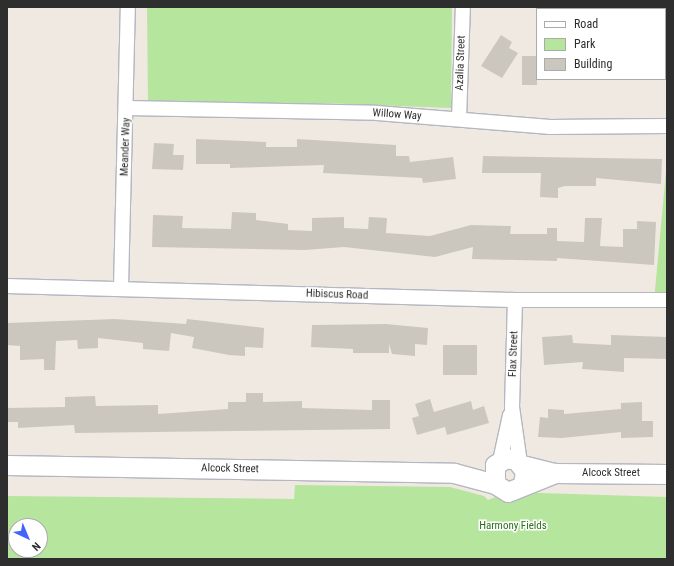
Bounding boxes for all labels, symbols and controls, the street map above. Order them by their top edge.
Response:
legend [536,8,666,80]
text: Road [574,17,598,31]
street label: Azalia Street [453,35,469,91]
text: Park [574,37,595,51]
text: Building [574,57,612,71]
street label: Willow Way [372,107,422,123]
street label: Meander Way [118,118,134,176]
street label: Hibiscus Road [306,287,368,303]
street label: Flax Street [507,331,521,377]
street label: Alcock Street [201,462,259,476]
street label: Alcock Street [582,466,640,480]
north arrow [8,518,48,558]
park label: Harmony Fields [479,519,547,533]
text: N [29,539,43,553]

